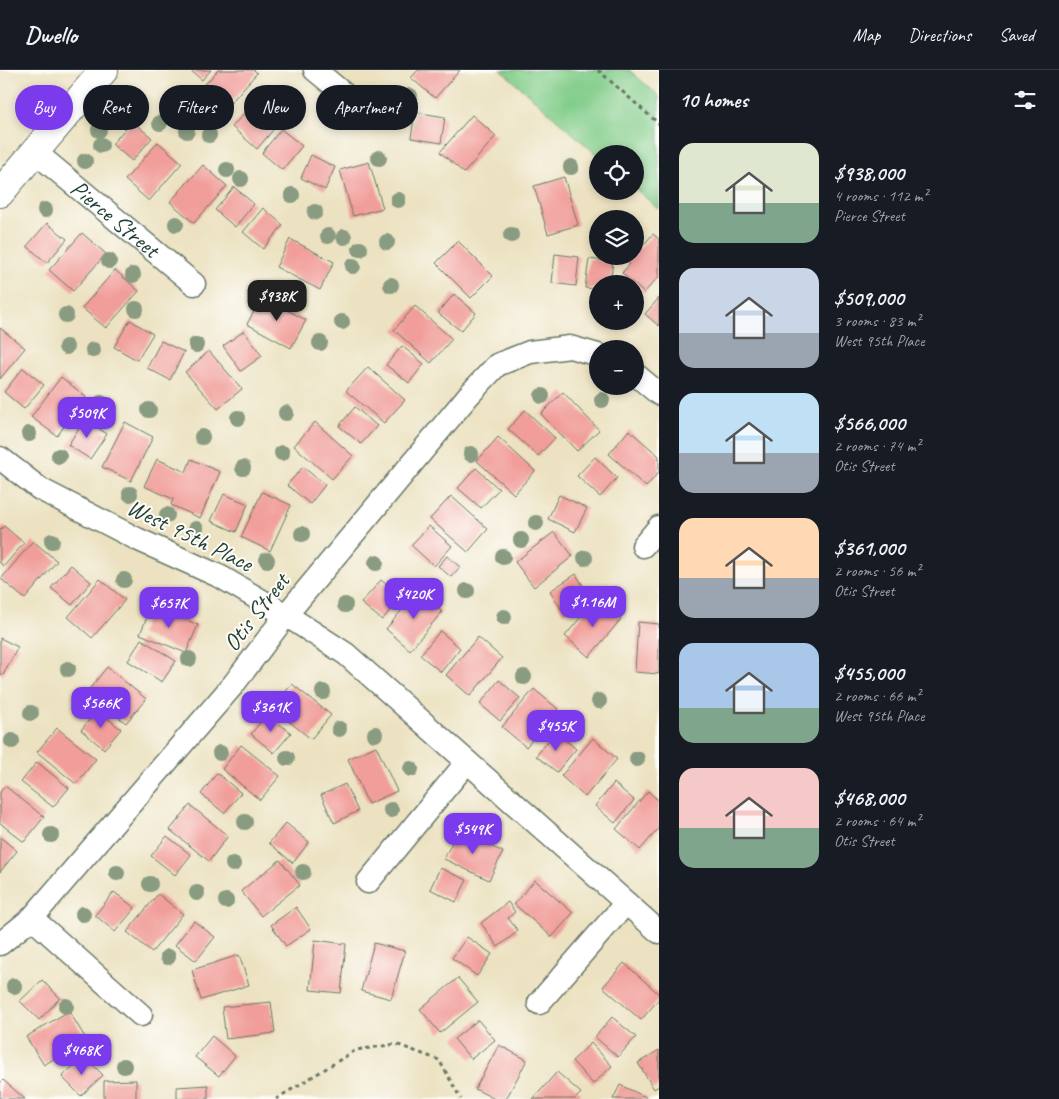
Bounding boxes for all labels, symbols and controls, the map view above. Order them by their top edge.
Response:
text: Dwello [25,20,77,50]
text: Map [853,24,880,46]
text: Directions [908,24,971,46]
text: Saved [999,24,1034,46]
chip: Buy [15,85,73,130]
chip: Rent [83,85,149,130]
chip: Filters [159,85,234,130]
chip: New [244,85,306,130]
chip: Apartment [316,85,418,130]
icon: filters [1011,86,1039,114]
text: 10 homes [679,87,748,113]
map controls [589,145,644,395]
button: locate [589,145,644,200]
text: $938,000 [834,160,904,186]
icon: home [719,163,779,223]
street label: Pierce Street [65,173,167,265]
text: 4 rooms · 112 m² [834,186,928,206]
text: Pierce Street [834,206,905,226]
button: layers [589,210,644,265]
button: + [589,275,644,330]
pin: $938K [242,280,312,322]
text: $509,000 [834,285,904,311]
text: $938K [259,286,295,306]
icon: home [719,288,779,348]
text: 3 rooms · 83 m² [834,311,920,331]
text: West 95th Place [834,331,924,351]
button: − [589,340,644,395]
pin: $509K [52,396,122,439]
text: $509K [69,403,105,423]
text: $566,000 [834,410,905,436]
icon: home [719,413,779,473]
text: 2 rooms · 74 m² [834,436,920,456]
text: Otis Street [834,456,894,476]
street label: West 95th Place [123,492,259,579]
text: $361,000 [834,535,905,561]
icon: home [719,538,779,598]
text: 2 rooms · 56 m² [834,561,920,581]
street label: Otis Street [216,565,297,657]
pin: $420K [379,578,449,620]
text: Otis Street [834,581,894,601]
text: $420K [396,584,432,604]
pin: $657K [134,586,204,629]
pin: $1.16M [552,586,634,628]
text: $1.16M [571,592,615,612]
text: $657K [151,593,187,613]
text: $455,000 [834,660,904,686]
icon: home [719,663,779,723]
pin: $566K [66,686,136,729]
text: 2 rooms · 66 m² [834,686,920,706]
pin: $361K [236,690,306,733]
text: $566K [82,693,120,713]
text: $361K [252,697,290,717]
text: West 95th Place [834,706,924,726]
pin: $455K [521,710,591,752]
text: $455K [538,716,574,736]
text: $468,000 [834,785,905,811]
icon: home [719,788,779,848]
text: 2 rooms · 64 m² [834,811,920,831]
pin: $549K [438,812,508,855]
text: $549K [455,819,491,839]
text: Otis Street [834,831,894,851]
pin: $468K [47,1034,117,1076]
text: $468K [63,1040,101,1060]

